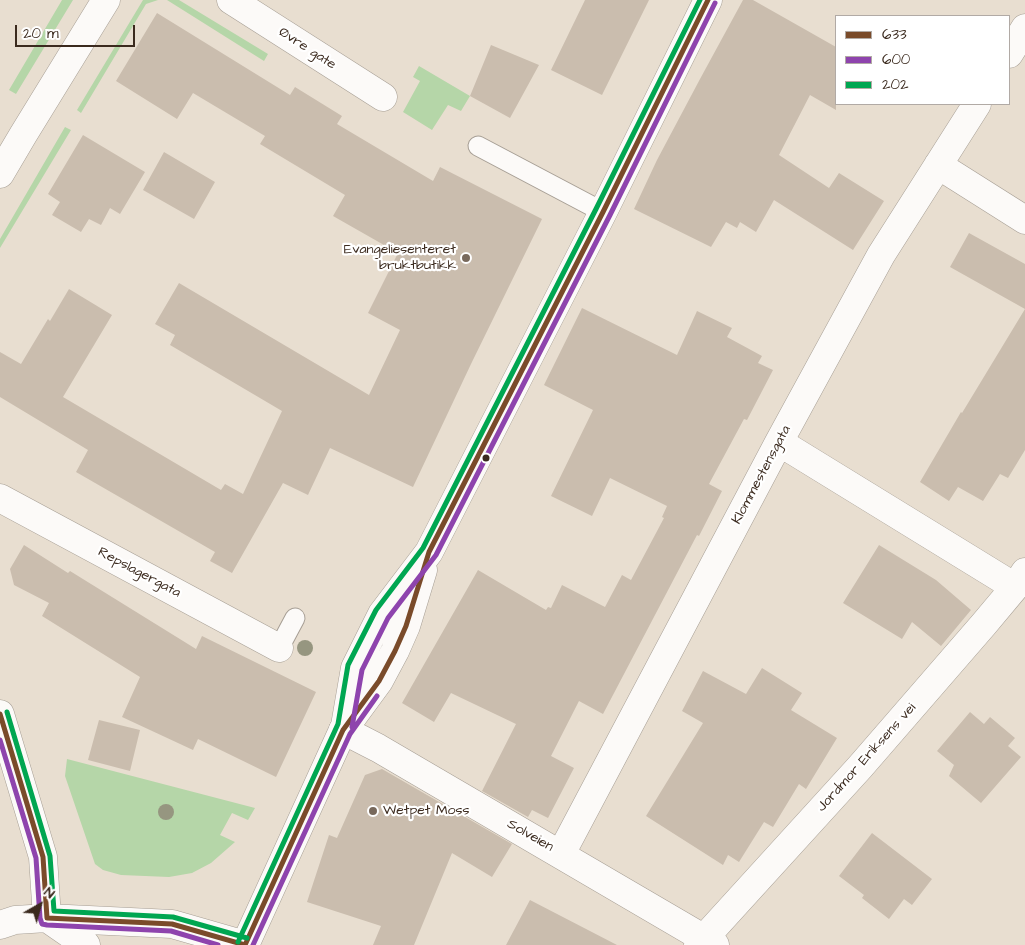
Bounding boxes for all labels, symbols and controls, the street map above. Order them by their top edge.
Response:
scale bar [18,15,138,47]
legend [835,15,1010,105]
text: 20 m [23,23,59,44]
street label: Øvre gate [275,24,339,74]
text: 633 [882,24,907,45]
text: 600 [882,49,910,70]
text: 202 [882,74,909,95]
place label: Evangeliesenteret bruktbutikk [344,242,456,274]
marker: Evangeliesenteret bruktbutikk [460,252,472,264]
street label: Klommestensgata [729,423,795,527]
unlabelled marker [481,453,491,463]
street label: Repslagergata [95,544,183,602]
street label: Jordmor Eriksens vei [814,700,920,816]
place label: Wetpet Moss [383,803,470,819]
marker: Wetpet Moss [367,805,379,817]
street label: Solveien [504,816,556,856]
north arrow [15,880,65,930]
text: N [40,883,59,904]

